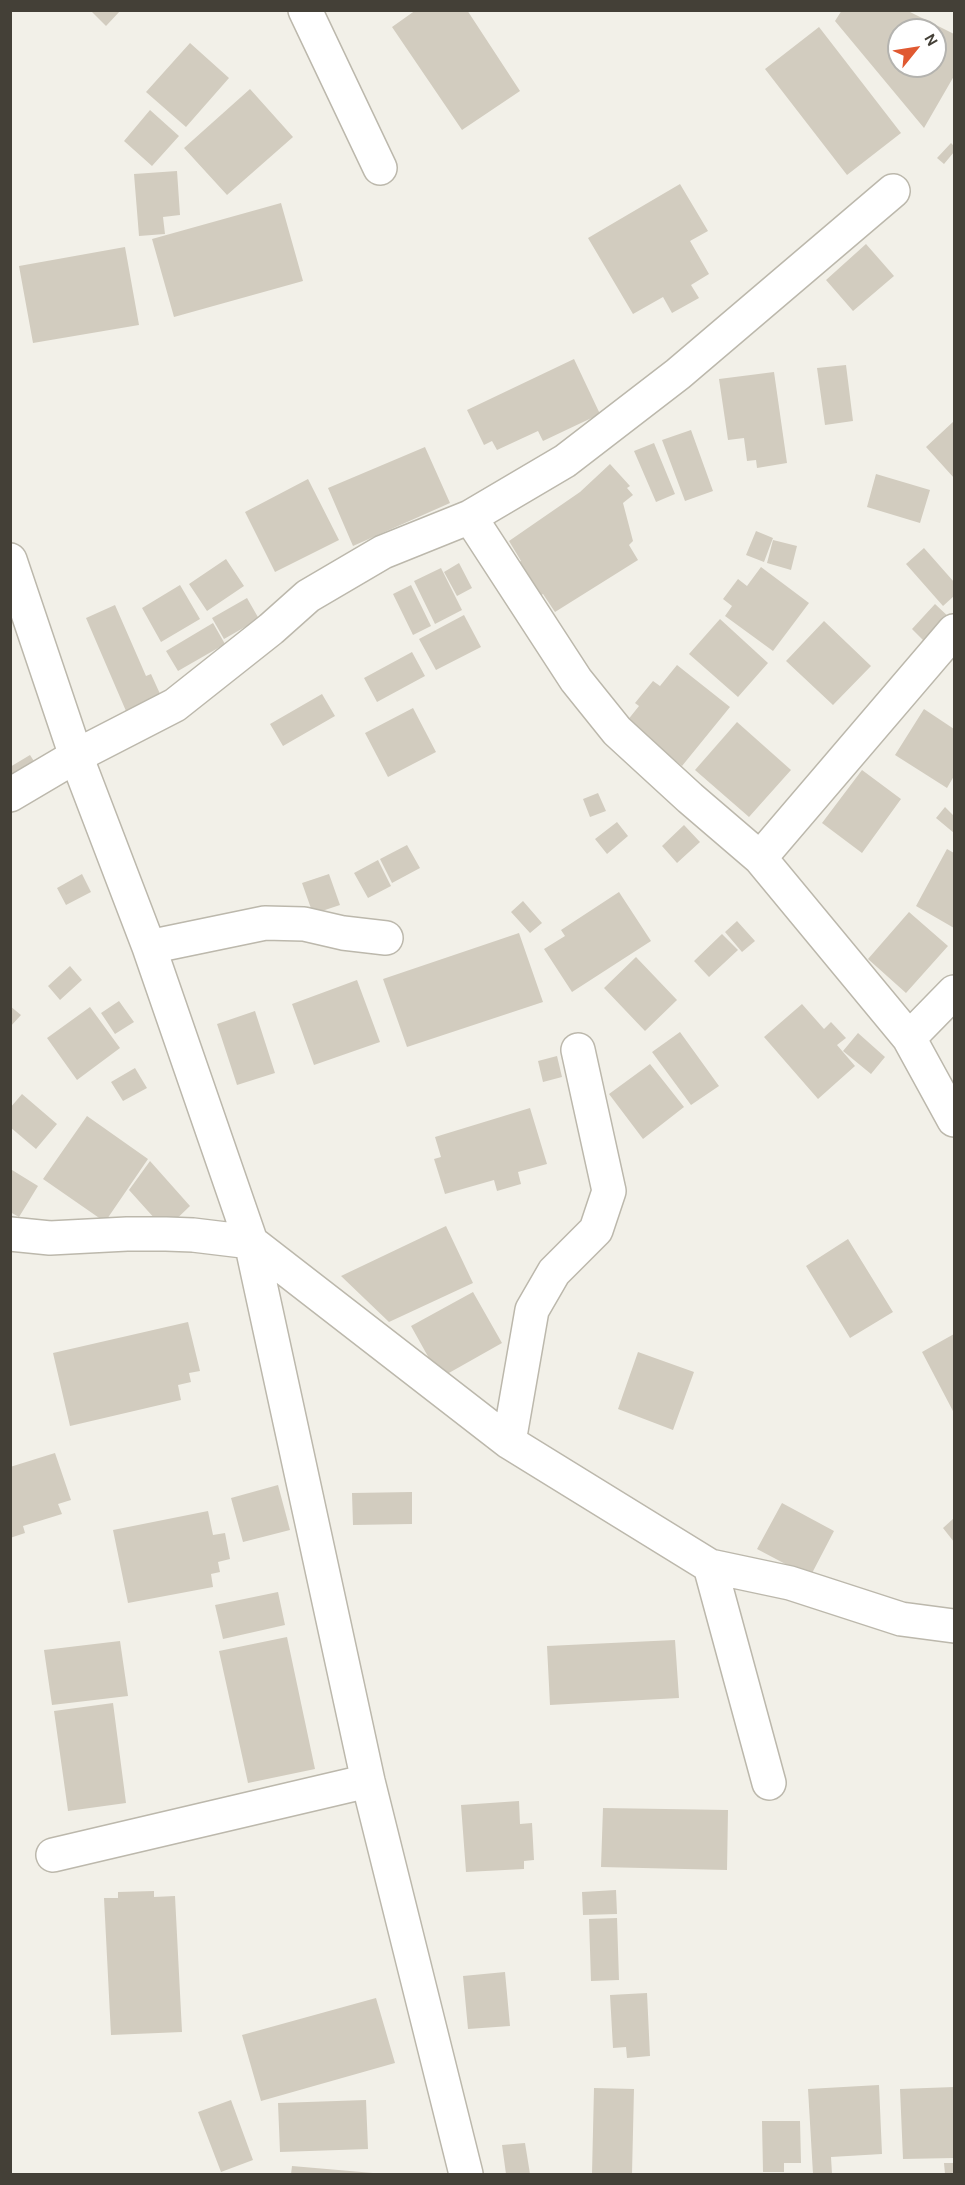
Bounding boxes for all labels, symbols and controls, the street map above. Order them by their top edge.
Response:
north arrow [887,18,947,78]
text: N [920,30,942,49]

